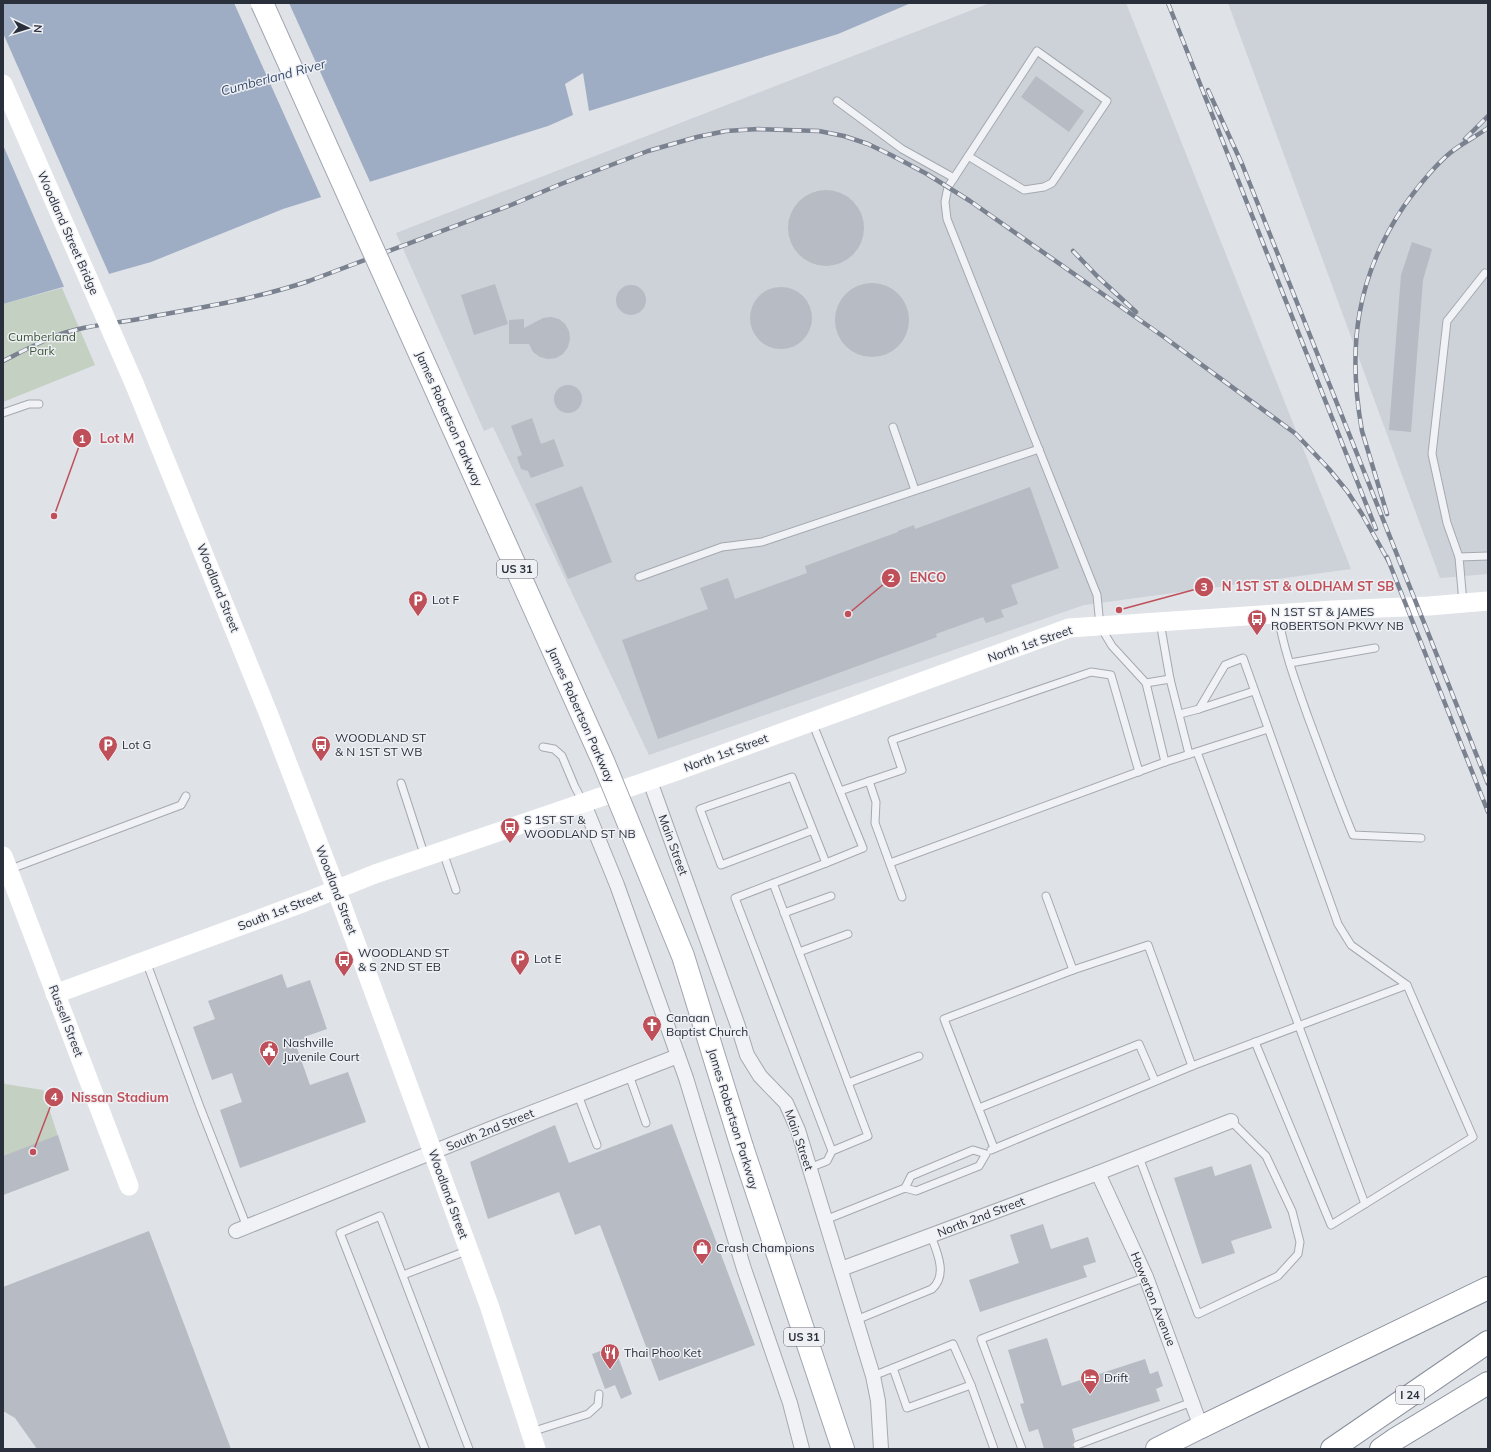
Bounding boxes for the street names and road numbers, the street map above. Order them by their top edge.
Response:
street label: Woodland Street Bridge [34,169,102,297]
street label: James Robertson Parkway [413,349,486,489]
street label: Woodland Street [194,541,243,634]
road number: US 31 [497,560,537,578]
street label: North 1st Street [986,622,1074,665]
street label: James Robertson Parkway [545,645,618,785]
street label: North 1st Street [682,730,770,775]
street label: Main Street [656,812,691,877]
street label: Woodland Street [313,843,360,936]
street label: South 1st Street [235,888,324,934]
street label: Russell Street [46,983,87,1059]
street label: James Robertson Parkway [705,1046,762,1192]
street label: South 2nd Street [444,1105,536,1154]
street label: Main Street [782,1107,817,1172]
street label: Woodland Street [425,1147,472,1241]
street label: North 2nd Street [935,1193,1027,1240]
street label: Howerton Avenue [1128,1249,1179,1348]
road number: US 31 [784,1328,824,1346]
road number: I 24 [1396,1386,1424,1404]

